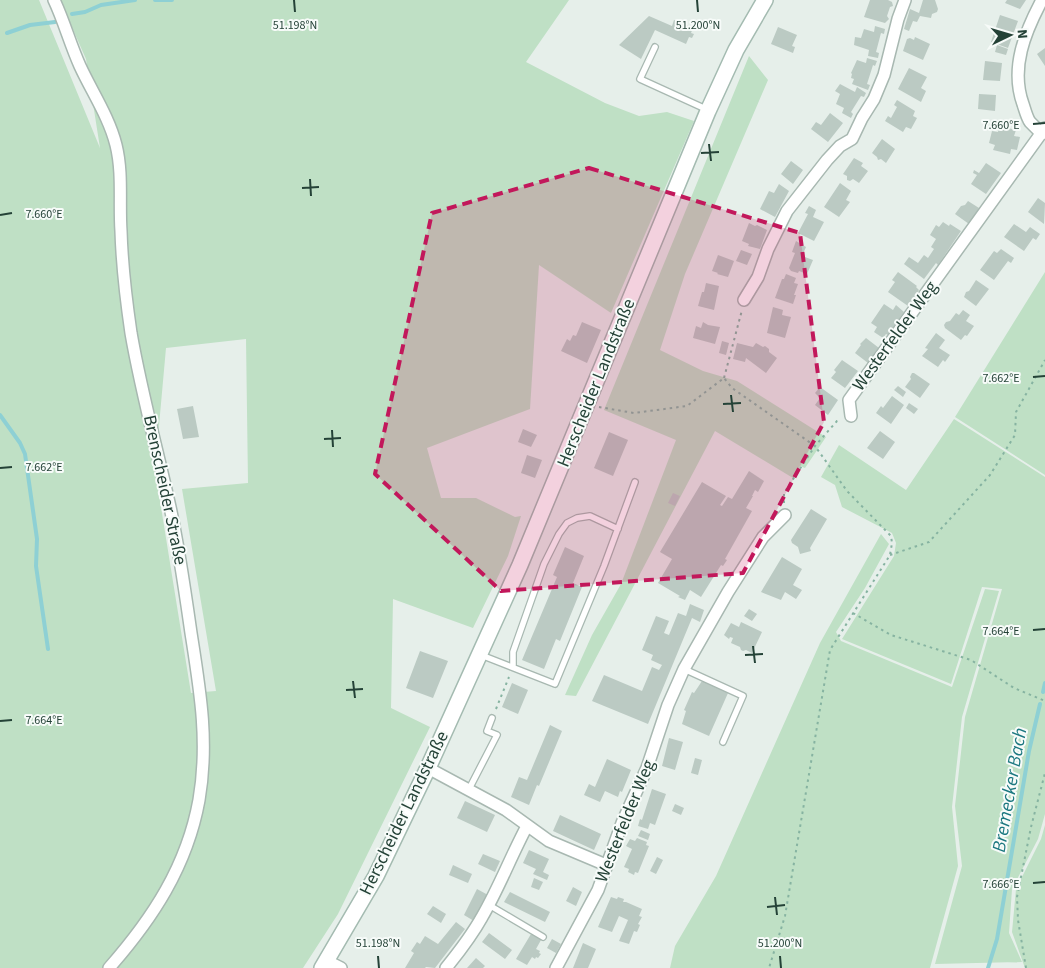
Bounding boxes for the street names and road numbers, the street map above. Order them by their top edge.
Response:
street label: Westerfelder Weg [847,276,943,396]
street label: Herscheider Landstraße [551,295,641,471]
street label: Brenscheider Straße [137,413,193,567]
street label: Herscheider Landstraße [353,727,455,899]
street label: Westerfelder Weg [589,756,661,886]

